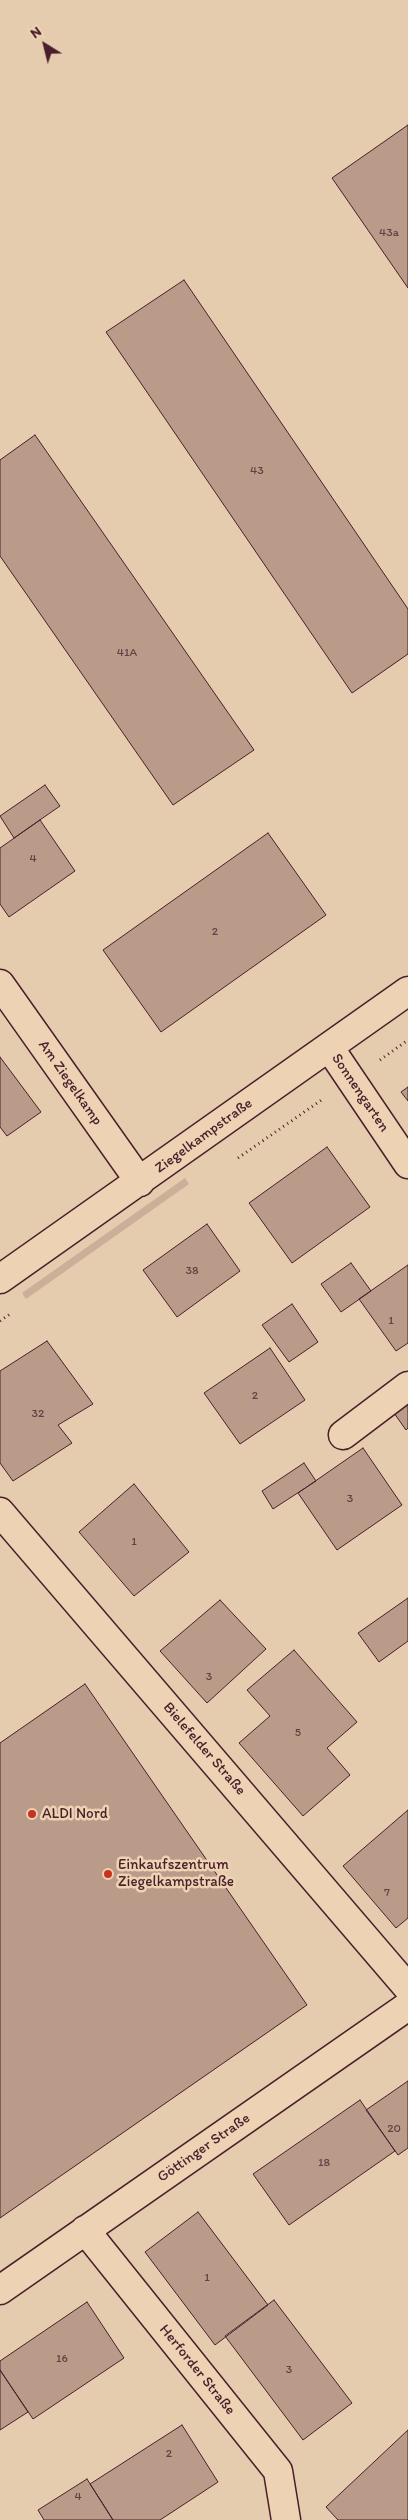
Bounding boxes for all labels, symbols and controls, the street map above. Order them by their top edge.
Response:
north arrow [20,20,70,70]
text: N [27,23,45,42]
house number: 43a [379,226,399,240]
house number: 43 [250,464,264,478]
house number: 41A [117,646,137,660]
house number: 4 [29,852,37,866]
house number: 2 [212,925,218,939]
street label: Am Ziegelkamp [34,1037,106,1129]
street label: Sonnengarten [327,1050,393,1136]
street label: Ziegelkampstraße [152,1095,256,1177]
house number: 38 [185,1264,199,1278]
house number: 1 [388,1314,394,1328]
house number: 2 [252,1389,258,1403]
house number: 32 [32,1407,44,1421]
house number: 3 [347,1492,353,1506]
house number: 1 [131,1535,137,1549]
house number: 3 [206,1670,212,1684]
street label: Bielefelder Straße [159,1699,249,1799]
house number: 5 [295,1726,301,1740]
place label: ALDI Nord [42,1805,108,1823]
marker: ALDI Nord [26,1808,38,1820]
place label: Einkaufszentrum Ziegelkampstraße [118,1856,234,1891]
marker: Einkaufszentrum Ziegelkampstraße [102,1868,114,1880]
house number: 7 [384,1886,390,1900]
street label: Göttinger Straße [154,2109,254,2187]
house number: 20 [387,2122,401,2136]
house number: 18 [318,2156,330,2170]
house number: 1 [204,2271,210,2285]
street label: Herforder Straße [155,2321,239,2419]
house number: 16 [56,2352,68,2366]
house number: 3 [286,2363,292,2377]
house number: 2 [166,2447,172,2461]
house number: 4 [74,2490,82,2504]

